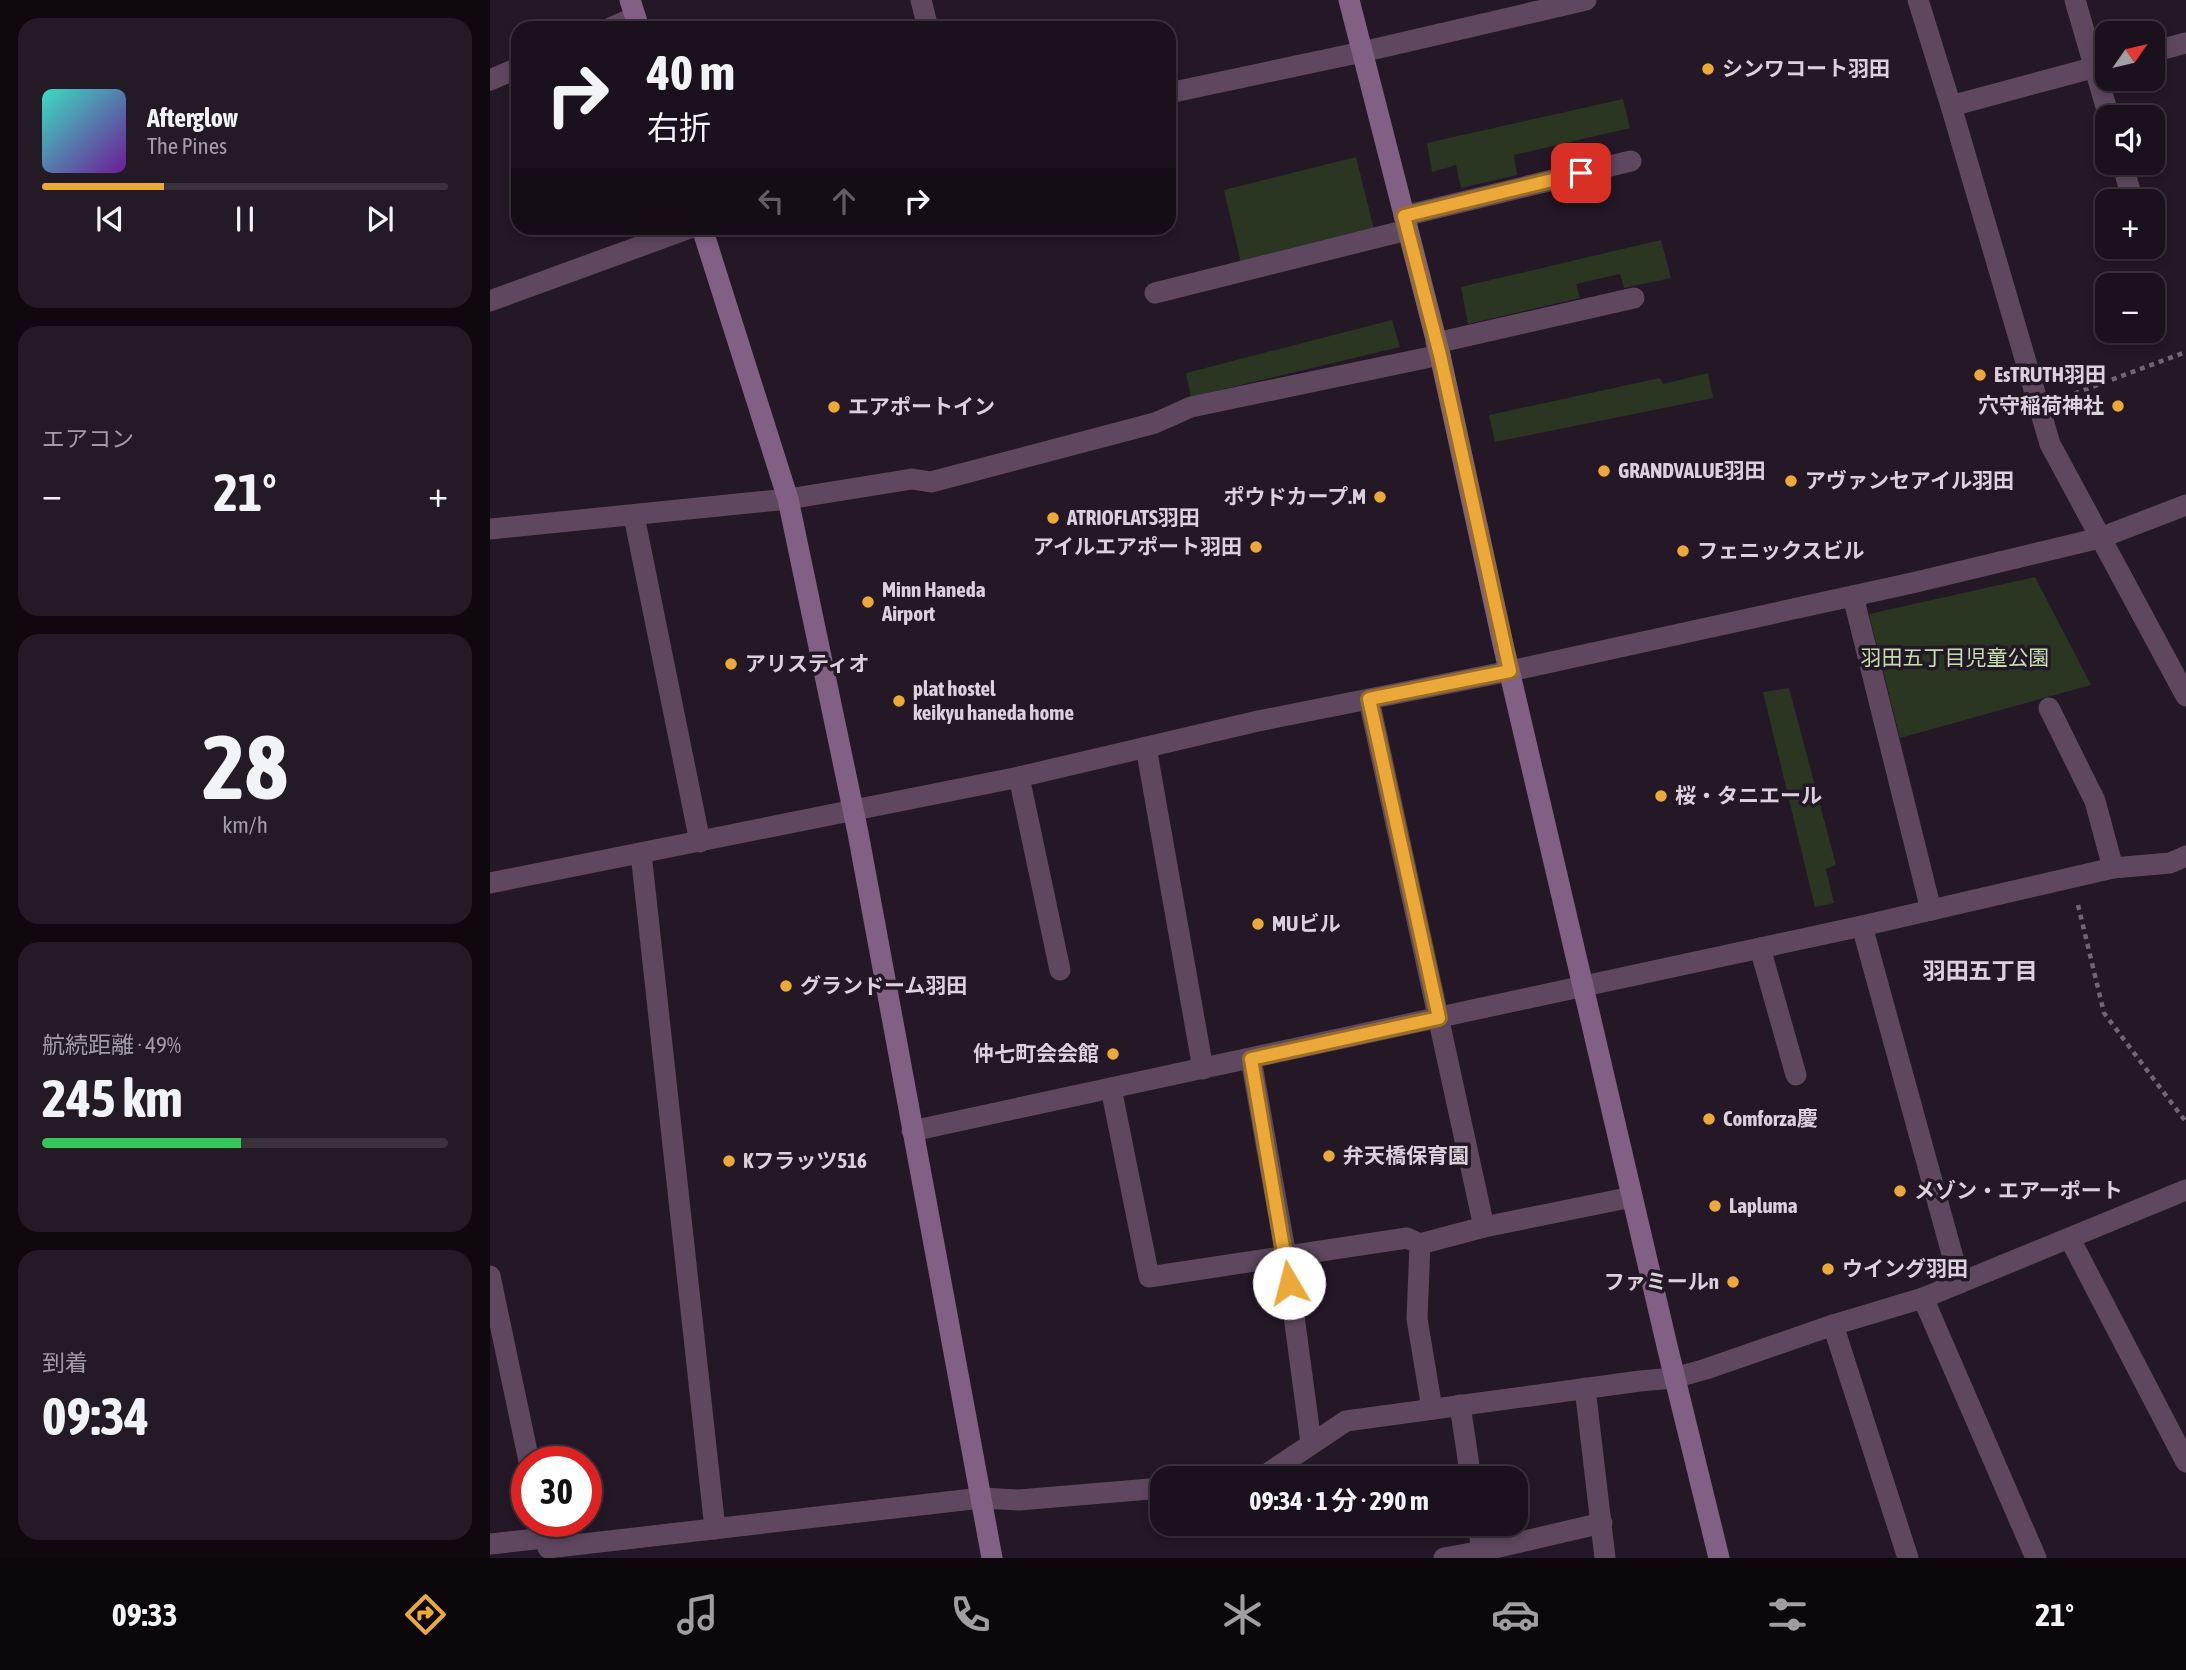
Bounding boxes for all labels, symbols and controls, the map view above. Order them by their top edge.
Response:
north arrow [2095,21,2165,91]
map controls [2095,21,2165,343]
text: 40 m [647,44,735,100]
icon: right [532,49,623,140]
place label: シンワコート羽田 [1722,56,1890,80]
marker: シンワコート羽田 [1700,61,1716,77]
text: Afterglow [147,103,238,133]
button: sound [2095,105,2165,175]
text: 右折 [647,109,711,146]
text: The Pines [147,133,227,159]
pin [1551,143,1611,203]
icon: arrive [1562,154,1600,192]
icon: left [752,182,790,220]
icon: ahead [825,182,863,220]
icon: right [898,182,936,220]
button: + [2095,189,2165,259]
icon: previous [91,200,129,238]
icon: pause [226,200,264,238]
icon: next [361,200,399,238]
button: − [2095,273,2165,343]
place label: EsTRUTH羽田 [1994,362,2106,386]
marker: EsTRUTH羽田 [1972,367,1988,383]
place label: 穴守稲荷神社 [1978,393,2104,417]
place label: エアポートイン [848,394,995,418]
marker: 穴守稲荷神社 [2110,398,2126,414]
marker: エアポートイン [826,399,842,415]
text: エアコン [42,426,134,452]
place label: GRANDVALUE羽田 [1618,458,1765,482]
text: 21° [213,462,277,522]
marker: GRANDVALUE羽田 [1596,463,1612,479]
place label: アヴァンセアイル羽田 [1805,468,2014,492]
text: − [42,472,62,515]
text: + [428,472,448,515]
marker: アヴァンセアイル羽田 [1783,473,1799,489]
place label: ポウドカープ.M [1223,484,1366,508]
marker: ポウドカープ.M [1372,489,1388,505]
place label: ATRIOFLATS羽田 [1066,505,1200,529]
marker: ATRIOFLATS羽田 [1045,510,1061,526]
place label: アイルエアポート羽田 [1033,534,1242,558]
place label: フェニックスビル [1697,538,1864,562]
marker: アイルエアポート羽田 [1248,539,1264,555]
marker: フェニックスビル [1675,543,1691,559]
place label: Minn Haneda Airport [881,577,986,625]
marker: Minn Haneda Airport [860,594,876,610]
park label: 羽田五丁目児童公園 [1861,645,2050,669]
place label: アリスティオ [745,651,870,675]
marker: アリスティオ [723,656,739,672]
place label: plat hostel keikyu haneda home [913,676,1074,724]
marker: plat hostel keikyu haneda home [891,693,907,709]
text: 28 [202,714,288,818]
place label: 桜・タニエール [1675,783,1822,807]
marker: 桜・タニエール [1653,788,1669,804]
text: km/h [222,812,268,838]
place label: MUビル [1272,911,1340,935]
marker: MUビル [1250,916,1266,932]
district label: 羽田五丁目 [1923,958,2038,984]
place label: グランドーム羽田 [800,973,967,997]
marker: グランドーム羽田 [778,978,794,994]
text: 航続距離 · 49% [42,1032,181,1058]
place label: 仲七町会会館 [973,1041,1099,1065]
marker: 仲七町会会館 [1105,1046,1121,1062]
text: 245 km [42,1068,183,1128]
place label: Comforza慶 [1723,1106,1818,1130]
marker: Comforza慶 [1701,1111,1717,1127]
place label: 弁天橋保育園 [1343,1143,1469,1167]
place label: Kフラッツ516 [743,1148,867,1172]
marker: 弁天橋保育園 [1321,1148,1337,1164]
marker: Kフラッツ516 [721,1153,737,1169]
place label: メゾン・エアーポート [1914,1178,2123,1202]
marker: メゾン・エアーポート [1892,1183,1908,1199]
place label: Lapluma [1729,1193,1798,1217]
marker: Lapluma [1707,1198,1723,1214]
position arrow [1252,1246,1326,1320]
place label: ウイング羽田 [1842,1256,1968,1280]
marker: ウイング羽田 [1820,1261,1836,1277]
place label: ファミールn [1604,1269,1719,1293]
marker: ファミールn [1725,1274,1741,1290]
text: 到着 [42,1350,88,1376]
text: 09:34 [42,1386,149,1446]
speed limit sign: 30 [511,1446,602,1537]
text: 09:34 · 1 分 · 290 m [1249,1486,1429,1516]
icon: directions [401,1590,450,1639]
icon: music [673,1590,722,1639]
icon: phone [946,1590,995,1639]
icon: climate [1218,1590,1267,1639]
icon: car [1491,1590,1540,1639]
icon: filters [1763,1590,1812,1639]
text: 09:33 [112,1596,178,1633]
text: 21° [2035,1596,2074,1633]

